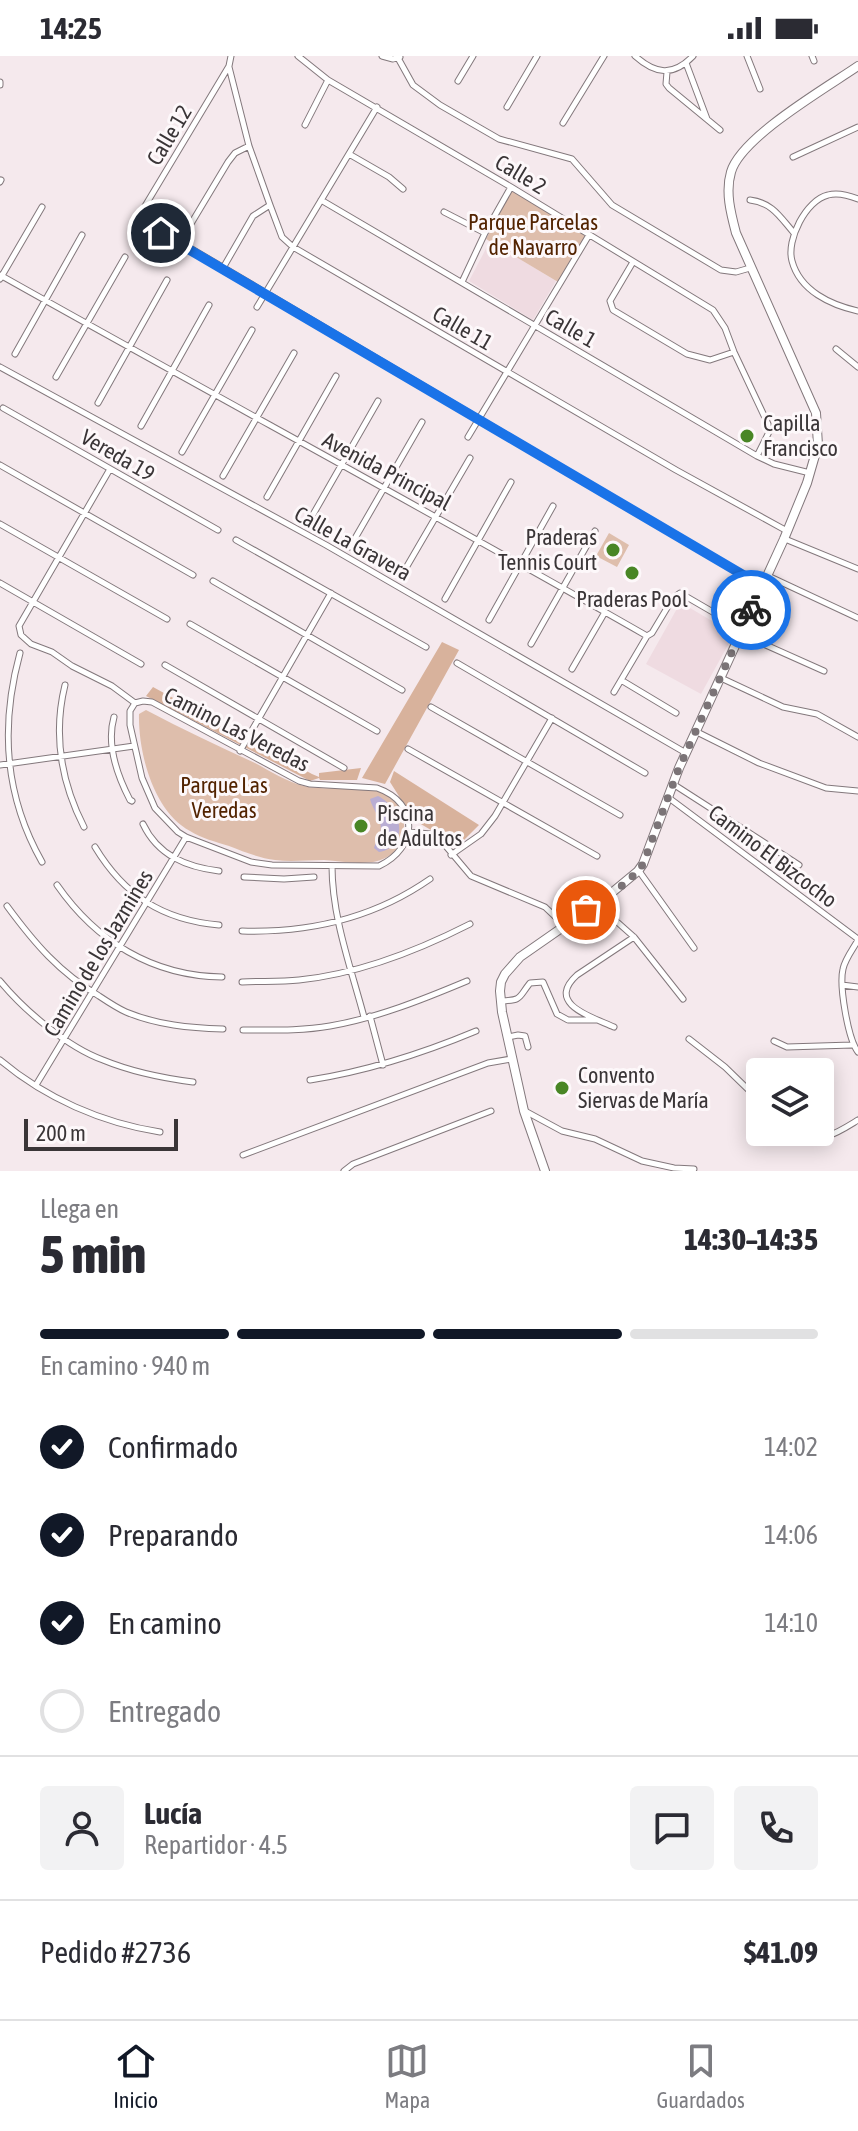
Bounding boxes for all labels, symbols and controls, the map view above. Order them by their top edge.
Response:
text: 14:25 [40,11,102,45]
street label: Calle 12 [141,100,197,170]
street label: Calle 2 [491,149,551,199]
pin [127,199,195,267]
park label: Parque Parcelas de Navarro [468,209,598,260]
icon: home [139,211,183,255]
street label: Calle 11 [428,300,498,356]
street label: Calle 1 [541,303,601,353]
place label: Capilla Francisco [763,410,838,461]
street label: Vereda 19 [76,424,160,486]
street label: Avenida Principal [318,426,456,516]
marker: Capilla Francisco [738,427,756,445]
street label: Calle La Gravera [290,500,416,586]
place label: Praderas Tennis Court [498,524,597,575]
marker: Praderas Tennis Court [604,541,622,559]
marker: Praderas Pool [623,564,641,582]
courier [711,570,791,650]
place label: Praderas Pool [576,586,688,612]
icon: bike [729,588,773,632]
street label: Camino Las Veredas [160,681,314,777]
park label: Parque Las Veredas [180,772,268,823]
street label: Camino El Bizcocho [704,799,842,913]
place label: Piscina de Adultos [377,800,463,851]
marker: Piscina de Adultos [352,817,370,835]
street label: Camino de los Jazmines [38,865,158,1041]
pin [552,876,620,944]
icon: bag [564,888,608,932]
map controls [746,1058,834,1146]
button: layers [746,1058,834,1146]
place label: Convento Siervas de María [578,1062,709,1113]
marker: Convento Siervas de María [553,1079,571,1097]
scale bar [24,1115,178,1151]
text: 200 m [36,1120,86,1146]
text: Llega en [40,1194,119,1224]
text: 14:30–14:35 [684,1222,818,1256]
text: 5 min [40,1224,146,1284]
text: En camino · 940 m [40,1351,210,1381]
icon: check [40,1425,84,1469]
text: Confirmado [108,1430,238,1464]
text: 14:02 [764,1432,818,1462]
icon: check [40,1513,84,1557]
text: Preparando [108,1518,238,1552]
text: 14:06 [764,1520,818,1550]
icon: check [40,1601,84,1645]
text: En camino [108,1606,222,1640]
text: 14:10 [764,1608,818,1638]
text: Entregado [108,1694,221,1728]
button: person [40,1786,124,1870]
button: chat [630,1786,714,1870]
button: phone [734,1786,818,1870]
text: Lucía [144,1796,202,1830]
text: Repartidor · 4.5 [144,1830,288,1860]
text: Pedido #2736 [40,1935,191,1969]
text: $41.09 [744,1935,818,1969]
tab: Inicio [113,2039,158,2113]
tab: Mapa [385,2039,430,2113]
tab: Guardados [657,2039,745,2113]

